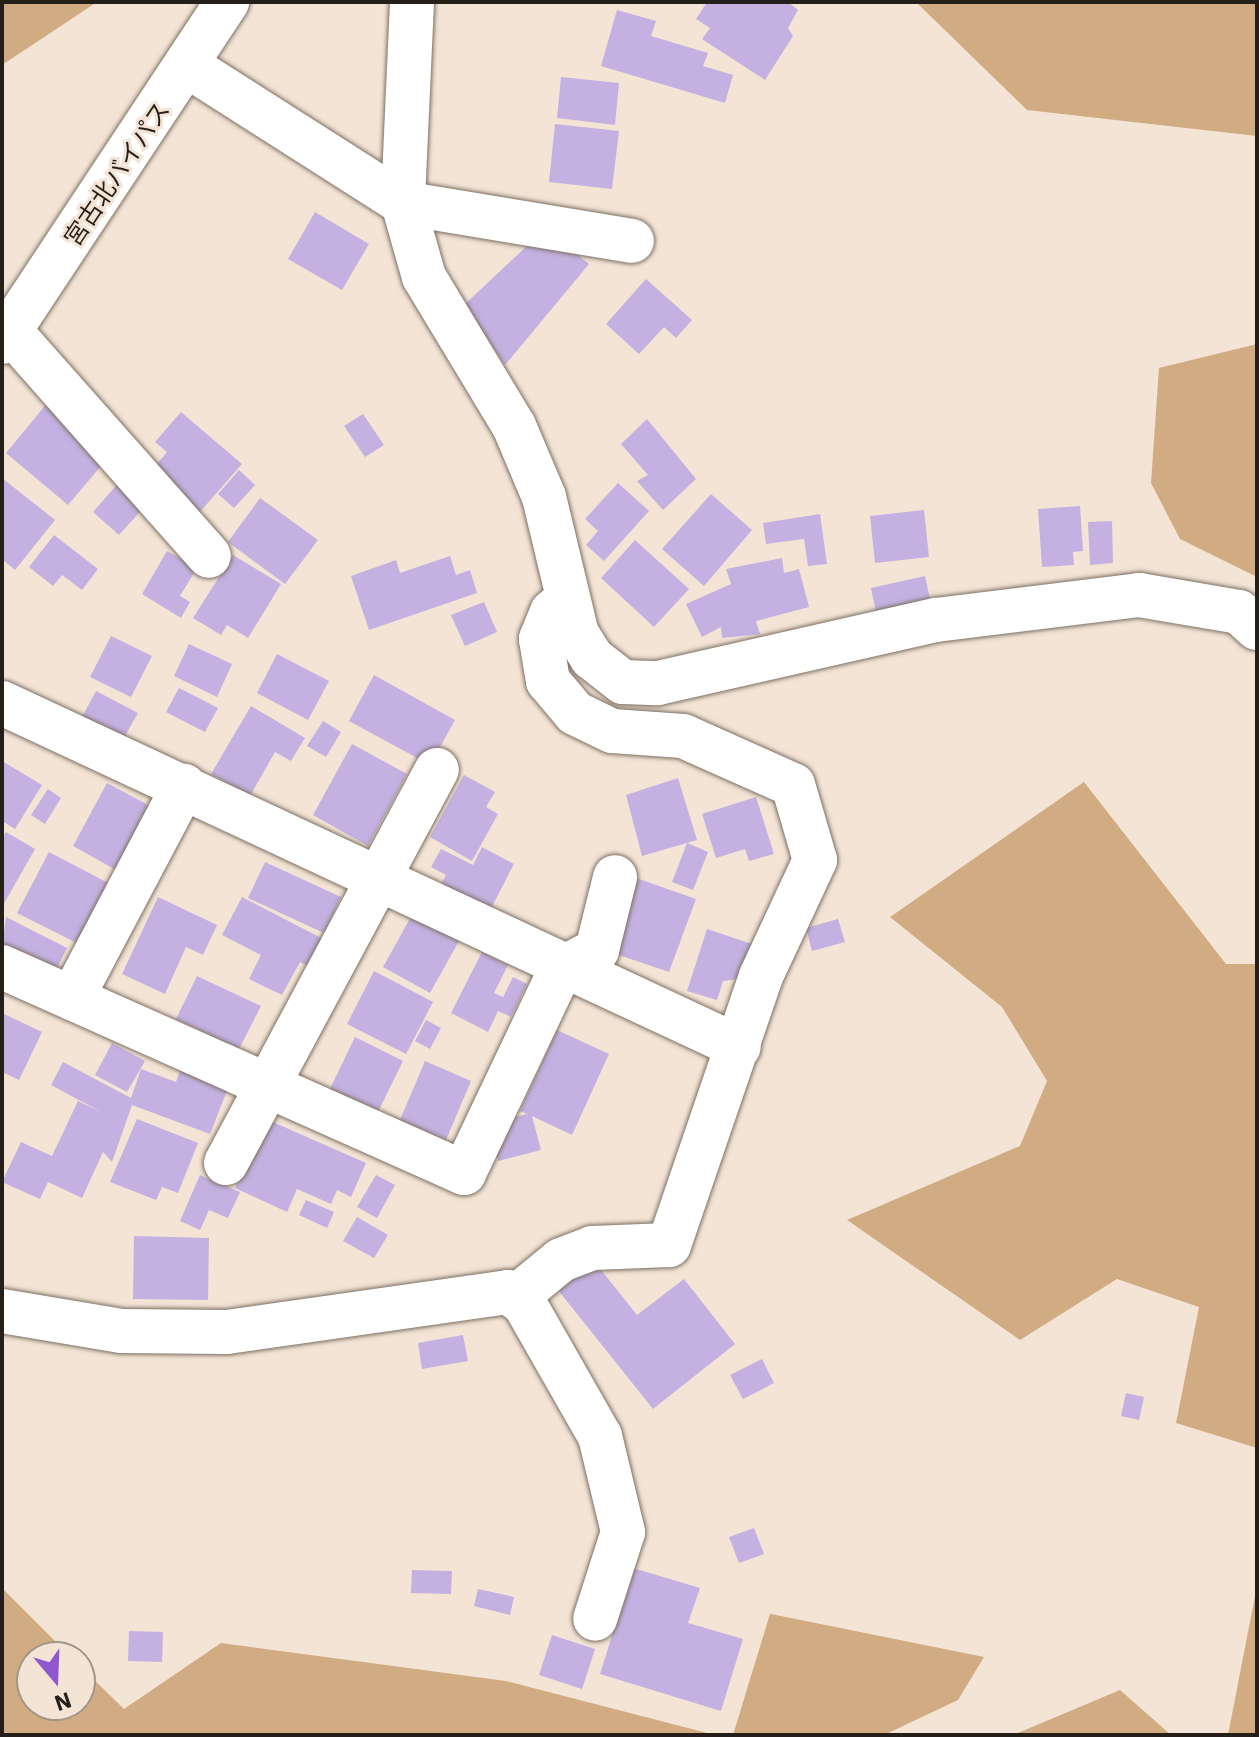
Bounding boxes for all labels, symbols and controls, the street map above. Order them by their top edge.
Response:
street label: 宮古北バイパス [58,96,176,252]
north arrow [16,1641,96,1721]
text: N [51,1686,76,1719]

